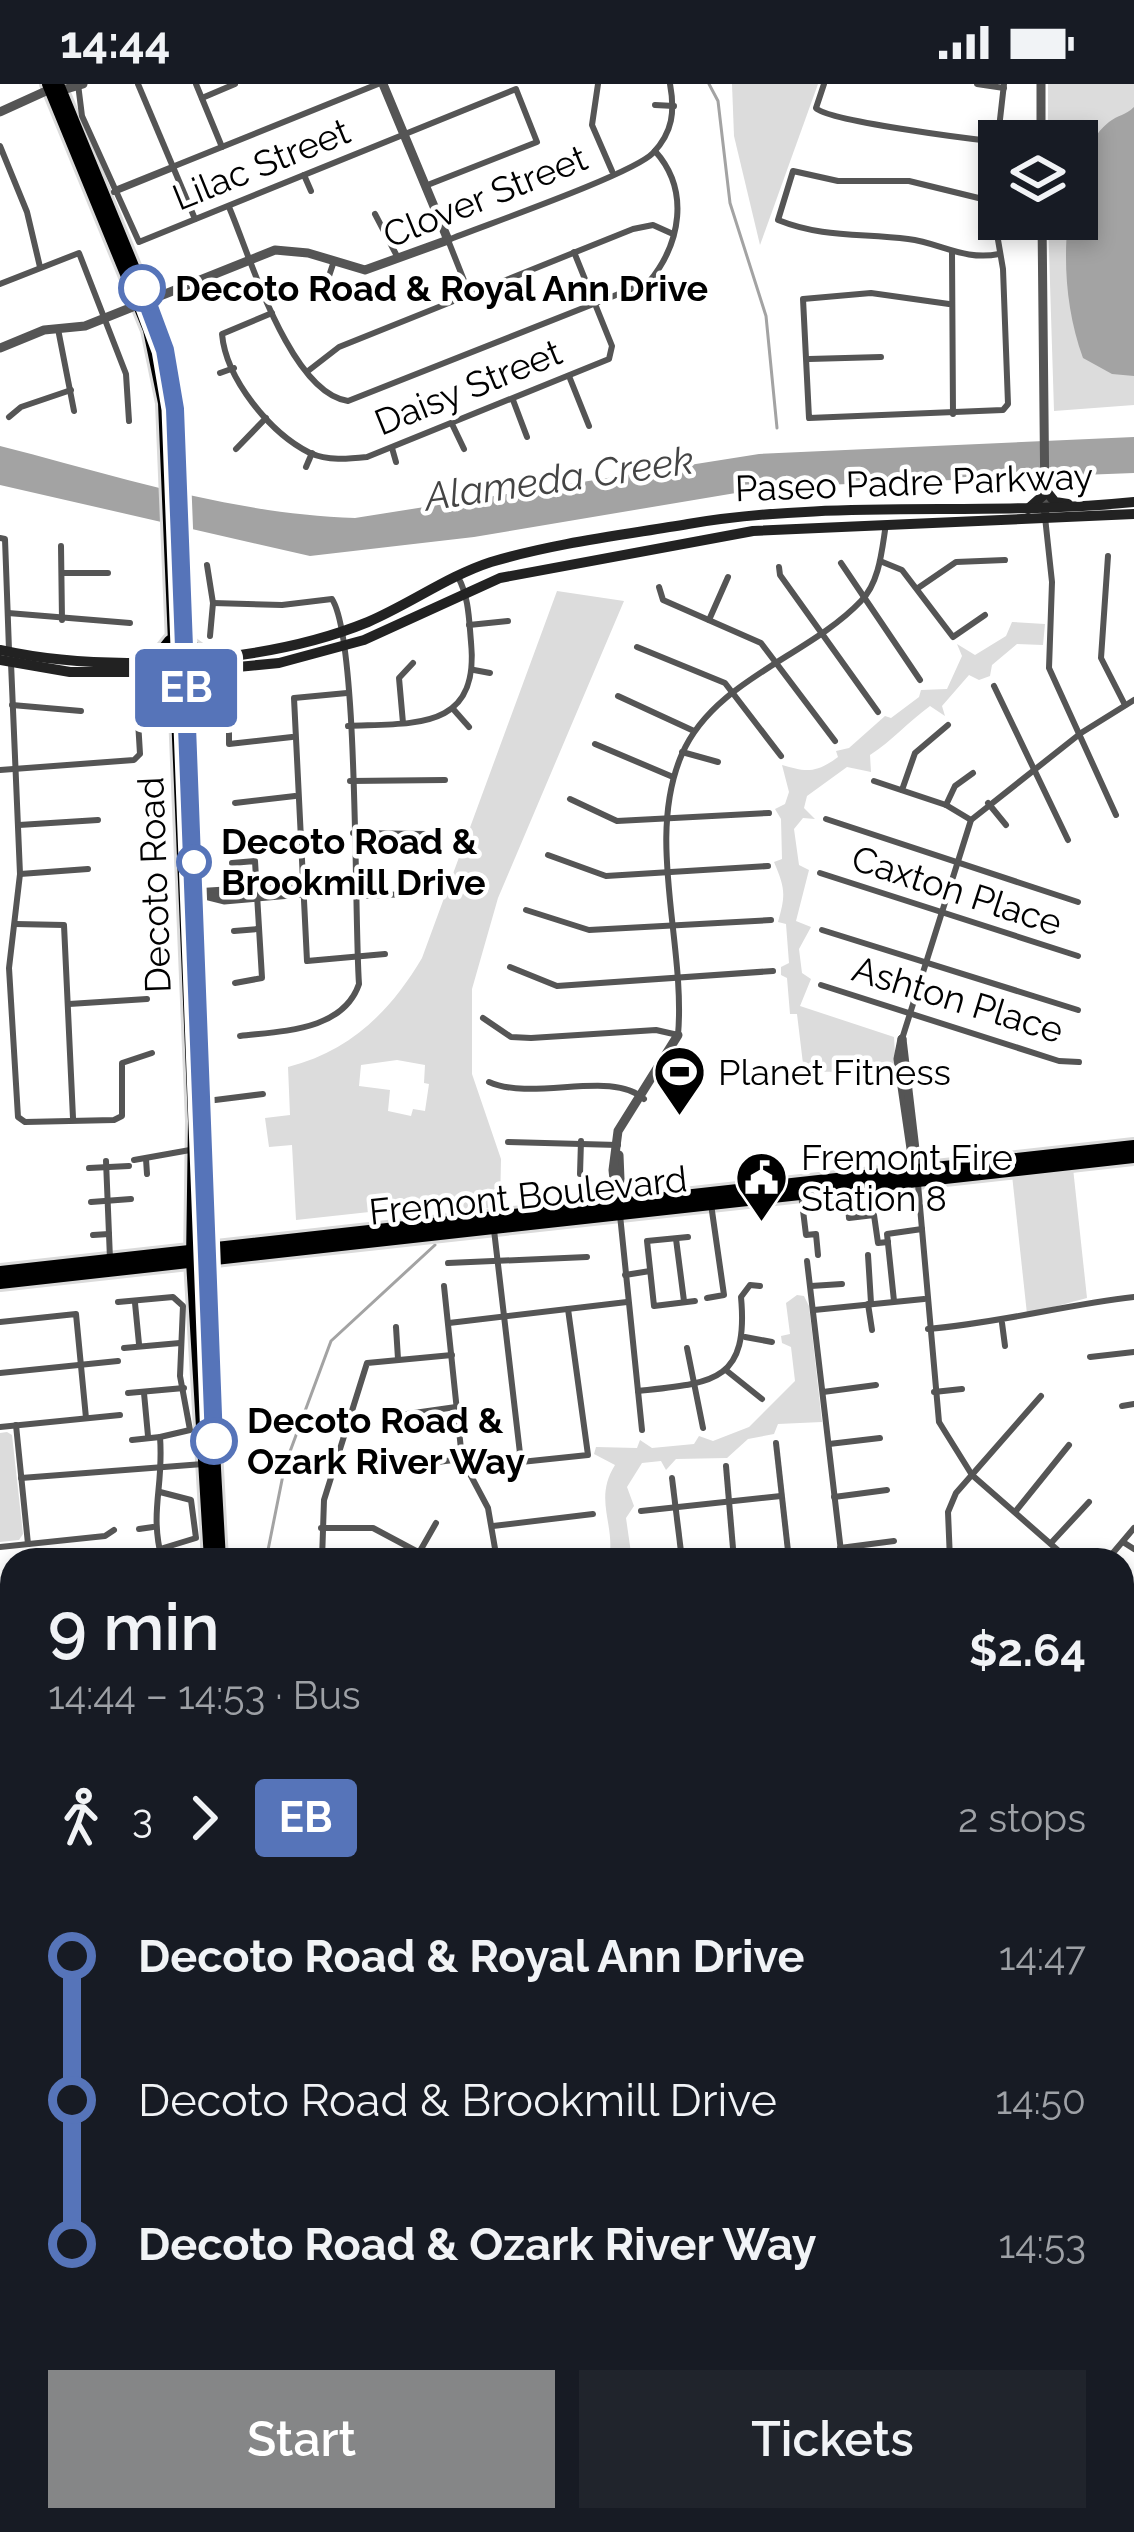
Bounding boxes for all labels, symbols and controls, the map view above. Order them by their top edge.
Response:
text: 14:44 [60,16,170,69]
street label: Lilac Street [166,110,356,218]
map controls [978,120,1098,240]
button: layers [978,120,1098,240]
street label: Clover Street [377,136,593,256]
marker: Decoto Road & Royal Ann Drive [120,266,164,310]
place label: Decoto Road & Royal Ann Drive [175,267,708,309]
street label: Daisy Street [369,331,567,443]
water label: Alameda Creek [420,436,697,520]
street label: Paseo Padre Parkway [734,455,1094,509]
line badge: EB [132,649,240,727]
text: EB [159,663,213,712]
street label: Decoto Road [129,776,179,994]
place label: Decoto Road & Brookmill Drive [221,820,486,903]
street label: Caxton Place [847,836,1067,944]
marker: Decoto Road & Brookmill Drive [178,846,210,878]
street label: Ashton Place [848,947,1068,1051]
sports icon: Planet Fitness [651,1044,707,1118]
place label: Planet Fitness [718,1051,951,1093]
place label: Fremont Fire Station 8 [801,1136,1013,1219]
public building icon: Fremont Fire Station 8 [734,1150,790,1224]
street label: Fremont Boulevard [367,1157,689,1233]
place label: Decoto Road & Ozark River Way [247,1399,525,1482]
marker: Decoto Road & Ozark River Way [192,1419,236,1463]
text: 9 min [48,1588,220,1665]
text: $2.64 [969,1624,1086,1677]
text: 14:44 – 14:53 · Bus [48,1672,361,1718]
icon: walk [48,1785,114,1851]
icon: forward [171,1785,237,1851]
text: EB [279,1793,333,1842]
text: 3 [132,1795,153,1841]
text: 2 stops [958,1795,1086,1841]
text: Decoto Road & Royal Ann Drive [138,1930,804,1983]
text: 14:47 [999,1933,1086,1979]
text: Decoto Road & Brookmill Drive [138,2074,777,2127]
text: 14:50 [996,2077,1086,2123]
text: Decoto Road & Ozark River Way [138,2218,817,2271]
text: 14:53 [999,2221,1086,2267]
button: Start [48,2370,555,2508]
button: Tickets [579,2370,1086,2508]

